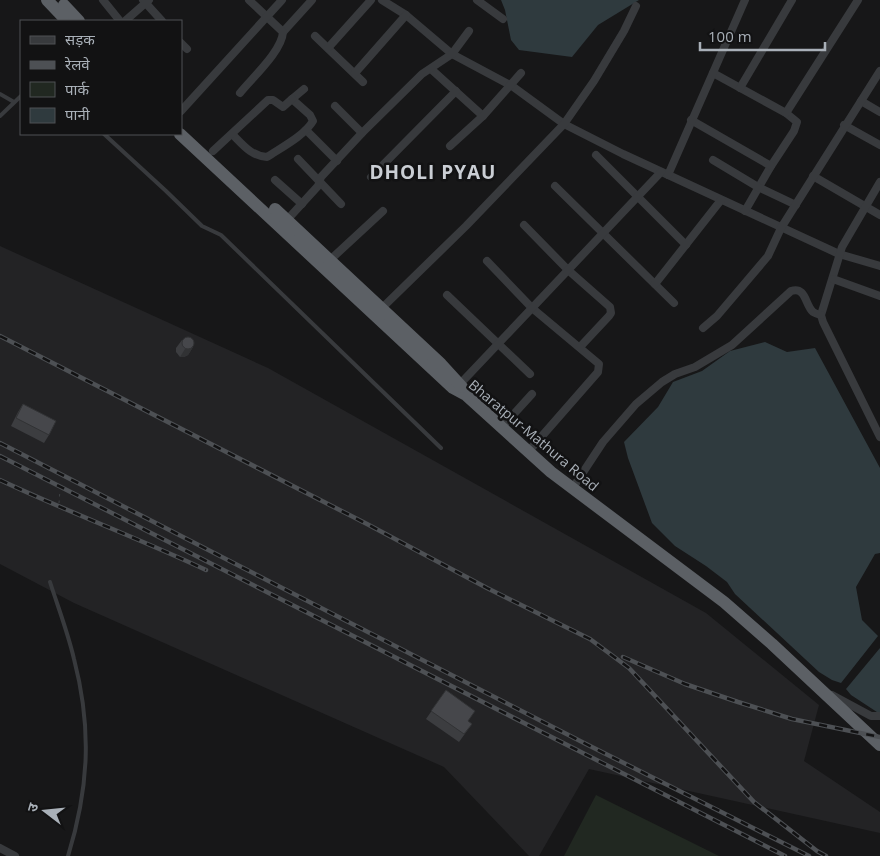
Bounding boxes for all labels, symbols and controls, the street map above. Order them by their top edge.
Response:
legend [20,20,182,135]
scale bar [700,20,825,52]
text: 100 m [708,26,752,46]
text: सड़क [65,29,95,49]
text: रेलवे [64,54,90,74]
text: पार्क [65,79,89,99]
text: पानी [65,104,91,124]
district label: DHOLI PYAU [370,159,496,185]
street label: Bharatpur-Mathura Road [465,375,603,495]
north arrow [20,786,70,836]
text: उ [22,800,43,814]

